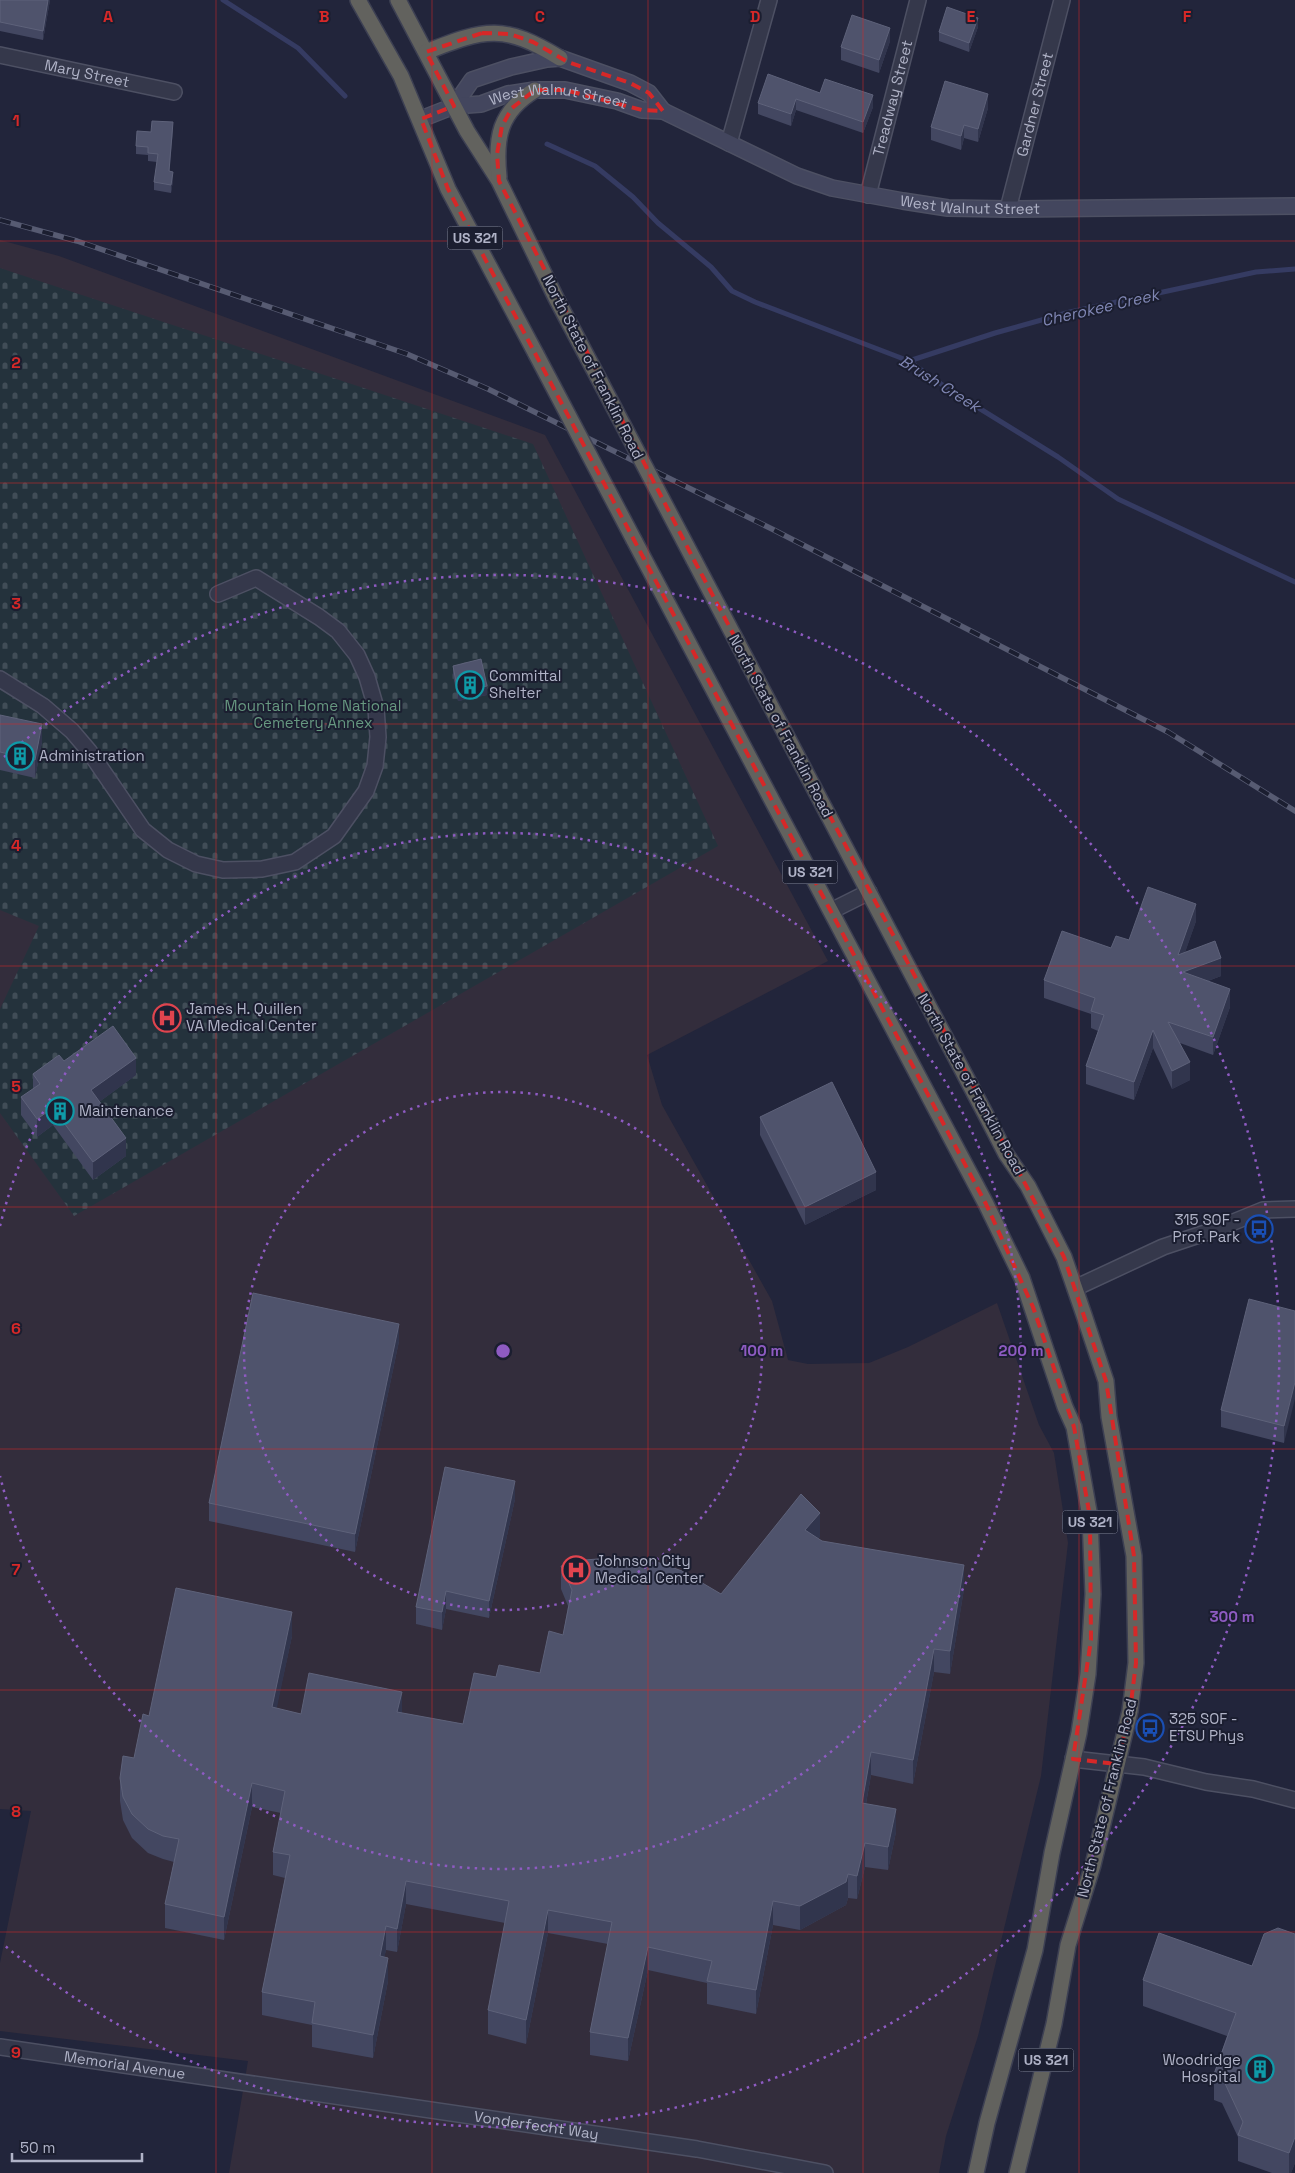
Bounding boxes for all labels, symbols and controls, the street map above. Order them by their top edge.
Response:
text: A [103,6,113,27]
text: B [319,6,329,27]
text: C [535,6,545,27]
text: D [750,6,760,27]
text: E [967,6,976,27]
text: F [1183,6,1192,27]
street label: Treadway Street [868,38,916,158]
street label: Gardner Street [1012,50,1057,159]
street label: Mary Street [43,55,131,91]
street label: West Walnut Street [486,79,630,113]
text: 1 [12,110,20,131]
street label: West Walnut Street [899,191,1040,218]
road number: US 321 [448,227,502,250]
street label: North State of Franklin Road [539,271,648,462]
water label: Cherokee Creek [1039,283,1163,331]
water label: Brush Creek [895,350,986,418]
text: 2 [11,352,21,373]
text: 3 [11,593,21,614]
street label: North State of Franklin Road [725,631,838,820]
place label: Committal Shelter [489,666,561,702]
building icon: Committal Shelter [455,670,485,700]
park label: Mountain Home National Cemetery Annex [225,696,401,732]
building icon: Administration [5,741,35,771]
place label: Administration [39,746,145,765]
text: 4 [11,835,21,856]
road number: US 321 [782,860,838,884]
street label: North State of Franklin Road [914,990,1029,1178]
place label: James H. Quillen VA Medical Center [186,999,317,1035]
hospital icon: James H. Quillen VA Medical Center [152,1003,182,1033]
text: 5 [11,1076,21,1097]
building icon: Maintenance [45,1096,75,1126]
place label: Maintenance [79,1101,174,1120]
place label: 315 SOF - Prof. Park [1173,1210,1240,1246]
bus stop icon: 315 SOF - Prof. Park [1244,1214,1274,1244]
text: 6 [11,1318,21,1339]
text: 100 m [741,1341,783,1360]
text: 200 m [999,1341,1043,1360]
centre of rings [494,1342,512,1360]
road number: US 321 [1062,1510,1118,1534]
place label: Johnson City Medical Center [595,1551,704,1587]
hospital icon: Johnson City Medical Center [561,1555,591,1585]
text: 7 [12,1559,21,1580]
text: 300 m [1209,1607,1255,1626]
street label: North State of Franklin Road [1073,1696,1140,1899]
place label: 325 SOF - ETSU Phys [1169,1709,1244,1745]
bus stop icon: 325 SOF - ETSU Phys [1135,1713,1165,1743]
text: 8 [11,1801,21,1822]
text: 9 [11,2042,21,2063]
street label: Memorial Avenue [63,2046,187,2083]
road number: US 321 [1018,2048,1074,2072]
place label: Woodridge Hospital [1162,2050,1241,2086]
building icon: Woodridge Hospital [1245,2054,1275,2084]
street label: Vonderfecht Way [473,2106,600,2143]
scale bar [12,2130,142,2162]
text: 50 m [20,2138,55,2157]

